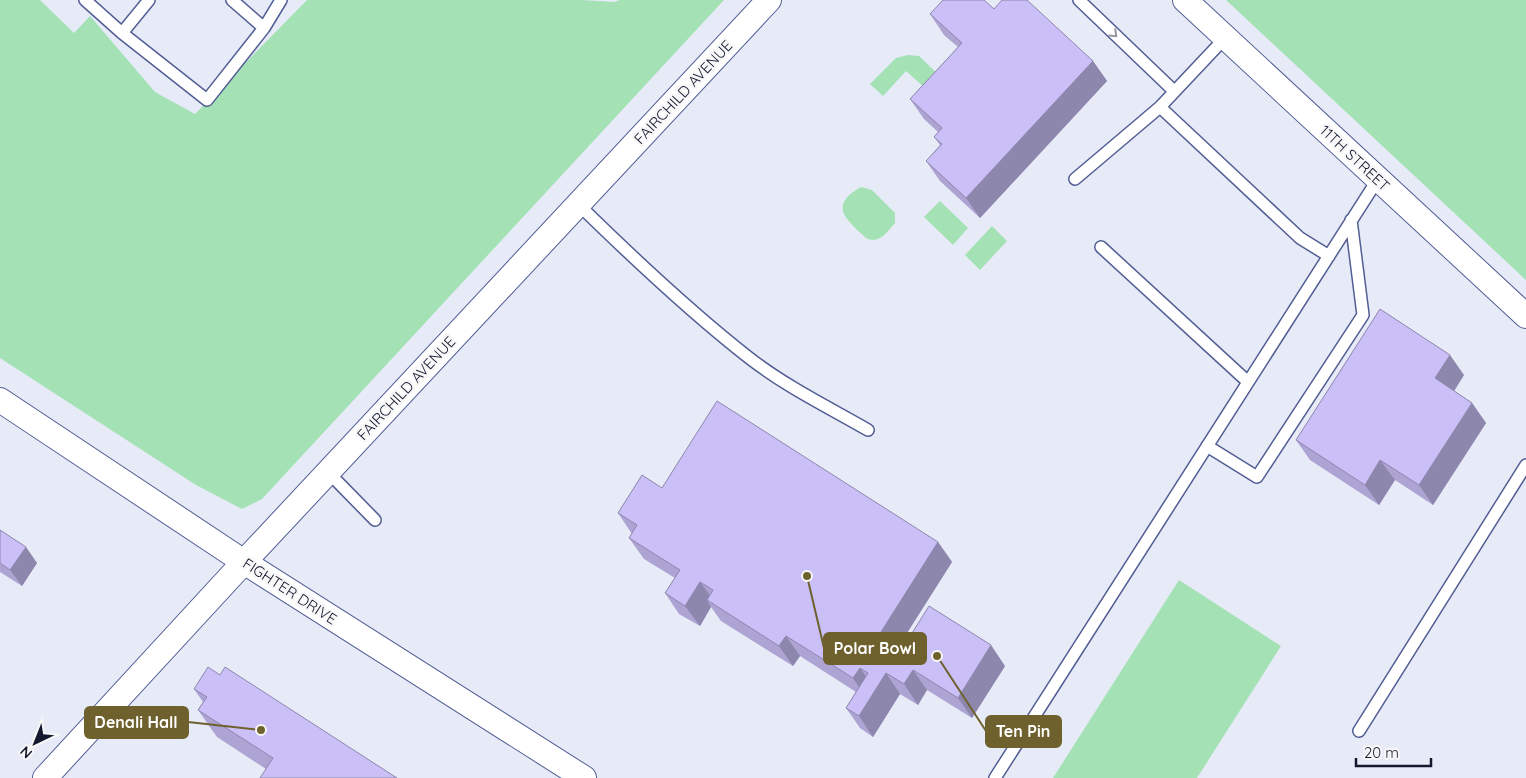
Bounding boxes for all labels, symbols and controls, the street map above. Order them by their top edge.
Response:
one-way arrow [1108,28,1117,37]
street label: FAIRCHILD AVENUE [630,36,736,148]
street label: 11TH STREET [1316,121,1394,195]
street label: FAIRCHILD AVENUE [353,332,459,444]
street label: FIGHTER DRIVE [239,554,341,628]
callout: Polar Bowl [824,633,926,664]
text: Polar Bowl [834,638,916,658]
callout: Denali Hall [85,707,188,738]
text: Denali Hall [94,712,178,732]
callout: Ten Pin [986,716,1061,747]
north arrow [10,718,60,768]
text: Ten Pin [996,721,1050,741]
scale bar [1356,736,1431,768]
text: N [16,742,36,763]
text: 20 m [1364,743,1399,762]

